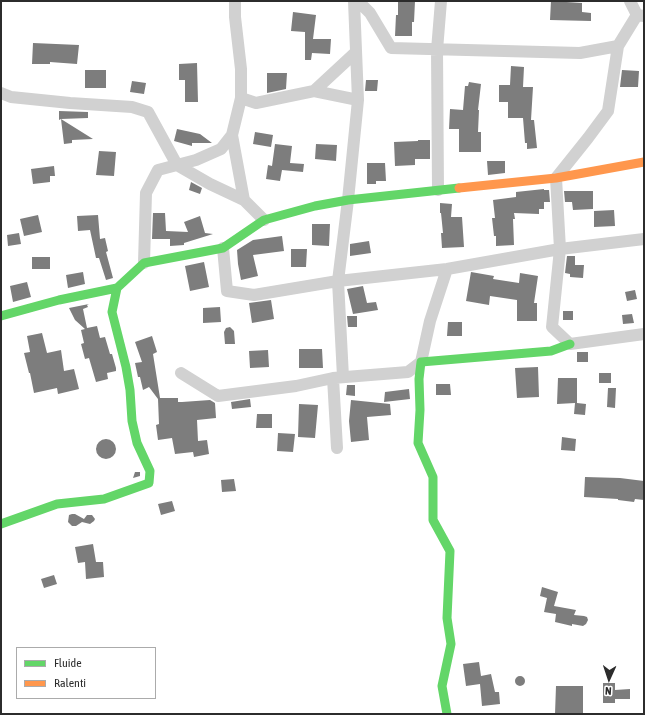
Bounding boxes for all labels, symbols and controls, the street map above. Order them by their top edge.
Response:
legend [16,647,156,699]
text: Fluide [54,656,82,670]
north arrow [589,659,629,699]
text: Ralenti [54,676,86,690]
text: N [605,685,612,697]

